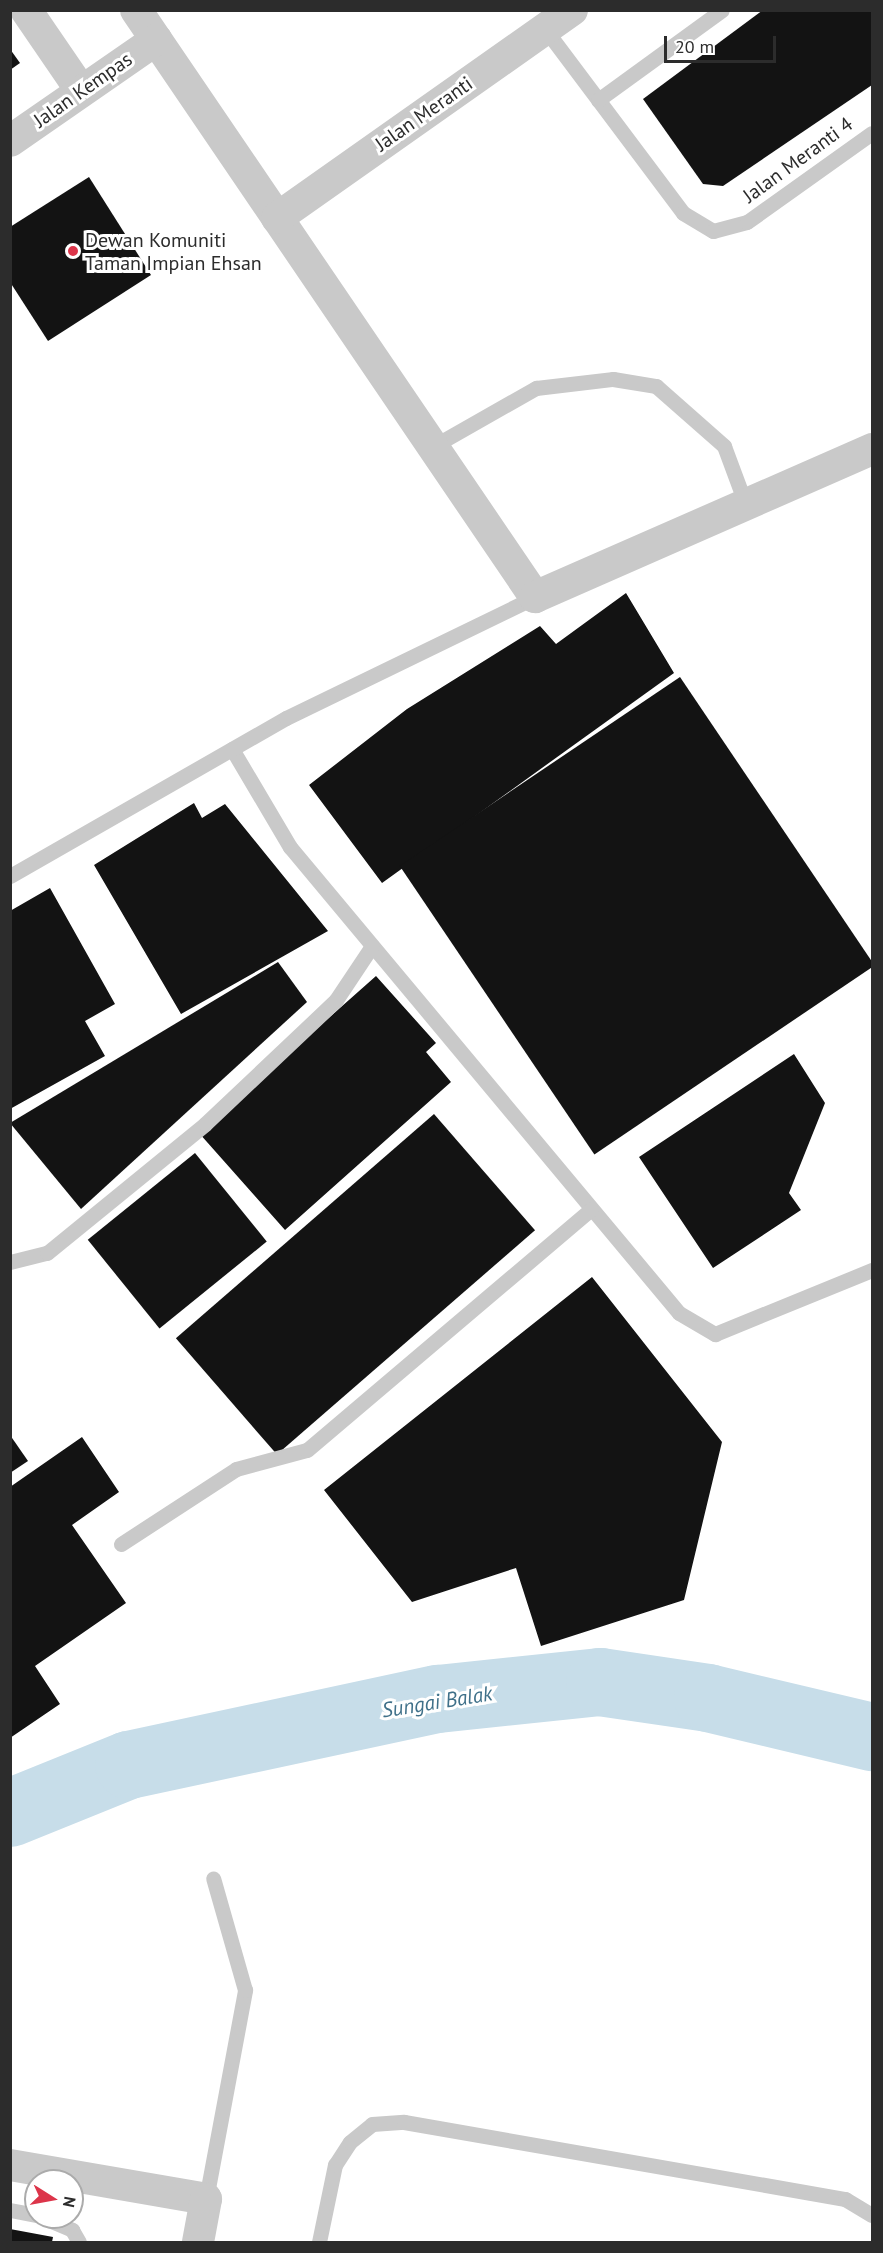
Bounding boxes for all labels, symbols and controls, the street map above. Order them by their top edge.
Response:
scale bar [667,24,780,62]
text: 20 m [675,35,714,58]
street label: Jalan Kempas [29,47,137,133]
street label: Jalan Meranti [371,72,477,156]
street label: Jalan Meranti 4 [738,112,858,208]
place label: Dewan Komuniti Taman Impian Ehsan [85,228,262,275]
marker: Dewan Komuniti Taman Impian Ehsan [66,244,80,258]
water label: Sungai Balak [380,1681,494,1723]
north arrow [24,2169,84,2229]
text: N [59,2195,81,2209]

